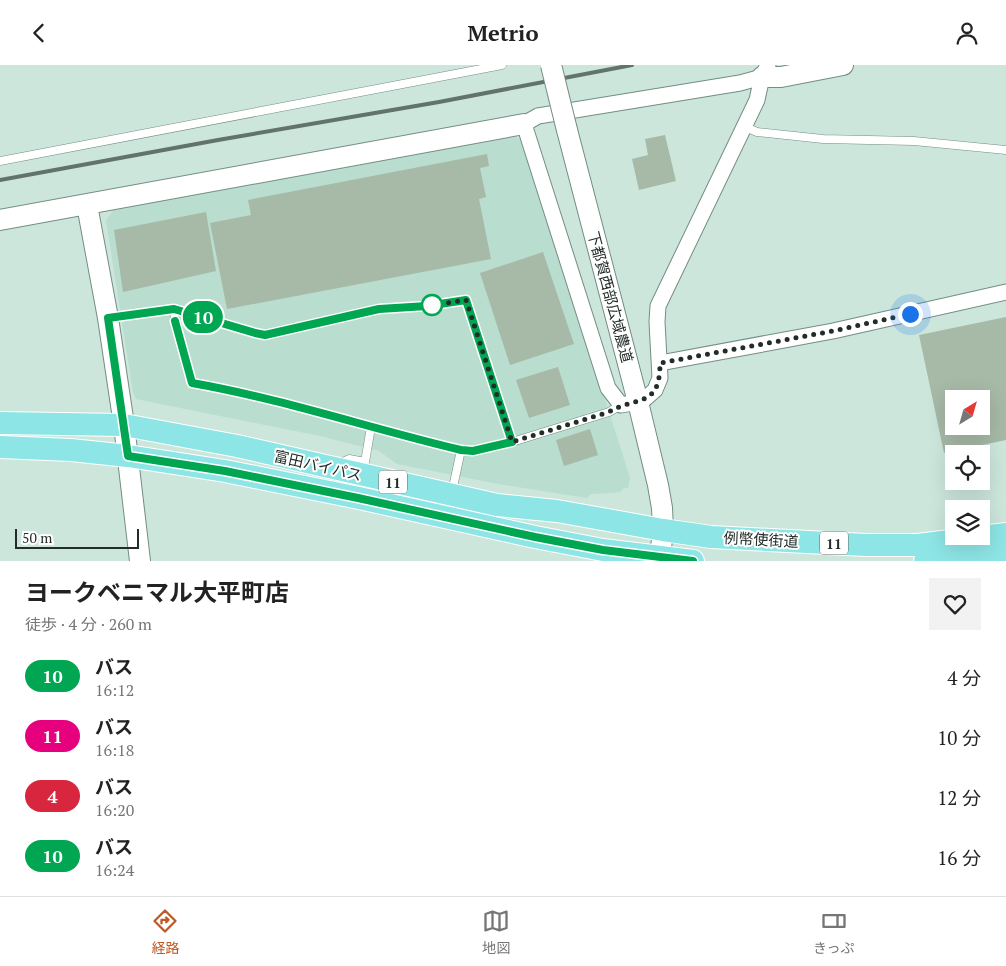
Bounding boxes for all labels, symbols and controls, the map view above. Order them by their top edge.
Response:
text: Metrio [468,18,538,47]
icon: back [25,19,53,47]
icon: person [953,19,981,47]
street label: 下都賀西部広域農道 [584,229,638,365]
unlabelled marker [421,294,443,316]
line badge: 10 [180,301,226,333]
your location [898,302,923,327]
text: 10 [193,305,213,329]
north arrow [945,390,990,435]
map controls [945,390,990,545]
street label: 富田バイパス [272,445,364,485]
button: locate [945,445,990,490]
road number: 11 [379,471,407,493]
button: layers [945,500,990,545]
scale bar [15,526,139,549]
street label: 例幣使街道 [723,527,799,551]
text: 50 m [22,528,52,547]
road number: 11 [820,531,848,554]
text: ヨークベニマル大平町店 [25,576,289,608]
button: heart [929,578,981,630]
text: 徒歩 · 4 分 · 260 m [25,613,152,635]
text: バス [95,654,133,679]
text: 10 [42,664,63,688]
text: 4 分 [947,665,981,690]
text: 16:12 [95,679,134,701]
text: バス [95,714,133,739]
text: 11 [42,724,63,748]
text: 10 分 [937,725,981,750]
text: 16:18 [95,739,134,761]
text: バス [95,774,133,799]
text: 4 [47,784,58,808]
text: 12 分 [937,785,981,810]
text: 16:20 [95,799,134,821]
text: バス [95,834,133,859]
text: 10 [42,844,63,868]
text: 16 分 [937,845,981,870]
text: 16:24 [95,859,134,881]
tab: 経路 [151,907,179,957]
tab: 地図 [482,907,510,957]
tab: きっぷ [813,907,855,957]

